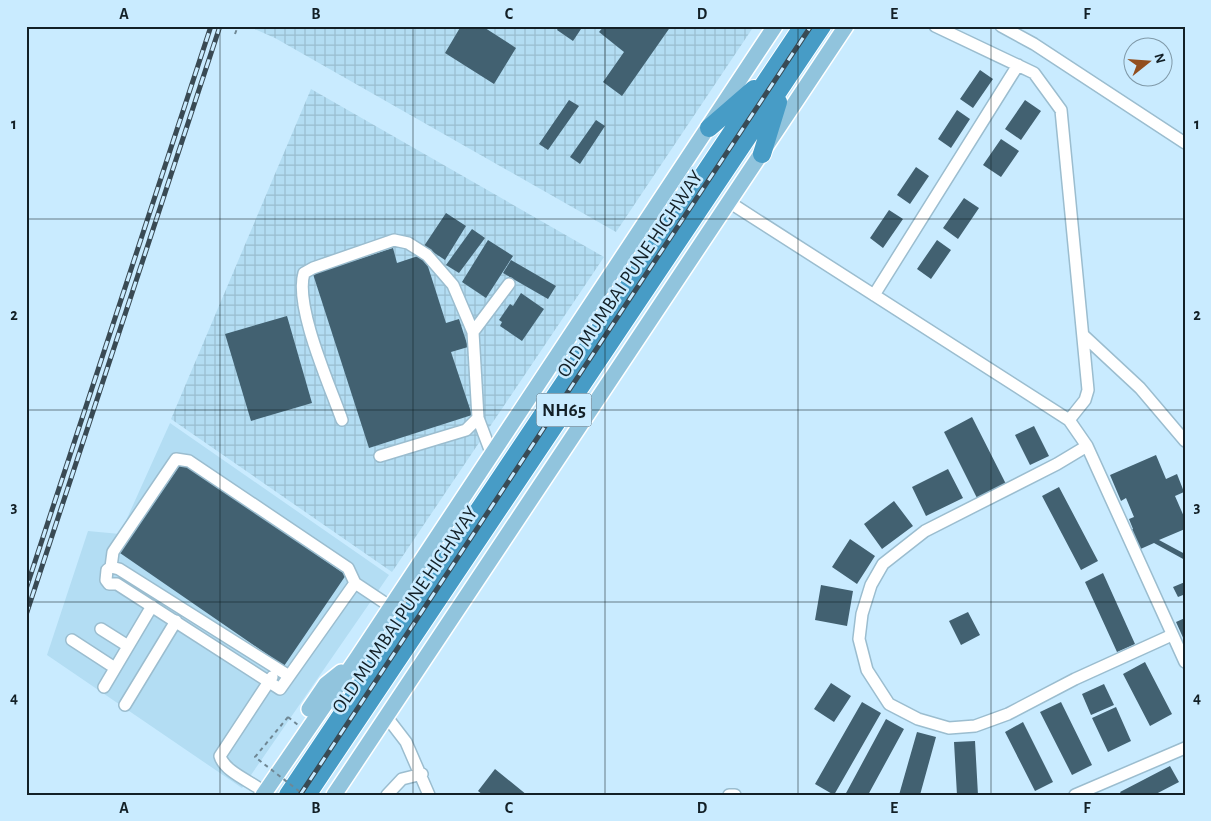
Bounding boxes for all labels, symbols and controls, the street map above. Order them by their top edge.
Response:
text: A [119,6,129,22]
text: B [311,6,321,22]
text: C [505,6,514,22]
text: D [697,6,708,22]
text: E [890,6,898,22]
text: F [1083,6,1091,22]
north arrow [1124,38,1174,88]
text: N [1151,52,1168,65]
text: 1 [11,116,17,132]
text: 1 [1194,116,1200,132]
street label: OLD MUMBAI PUNE HIGHWAY [553,167,707,381]
text: 2 [10,307,18,323]
text: 2 [1193,307,1201,323]
road number: NH65 [536,394,592,426]
text: 3 [11,499,18,515]
text: 3 [1194,499,1201,515]
street label: OLD MUMBAI PUNE HIGHWAY [328,503,482,717]
text: 4 [10,690,18,706]
text: 4 [1193,690,1201,706]
text: A [119,800,129,816]
text: B [311,800,321,816]
text: C [505,800,514,816]
text: D [697,800,708,816]
text: E [890,800,898,816]
text: F [1083,800,1091,816]

